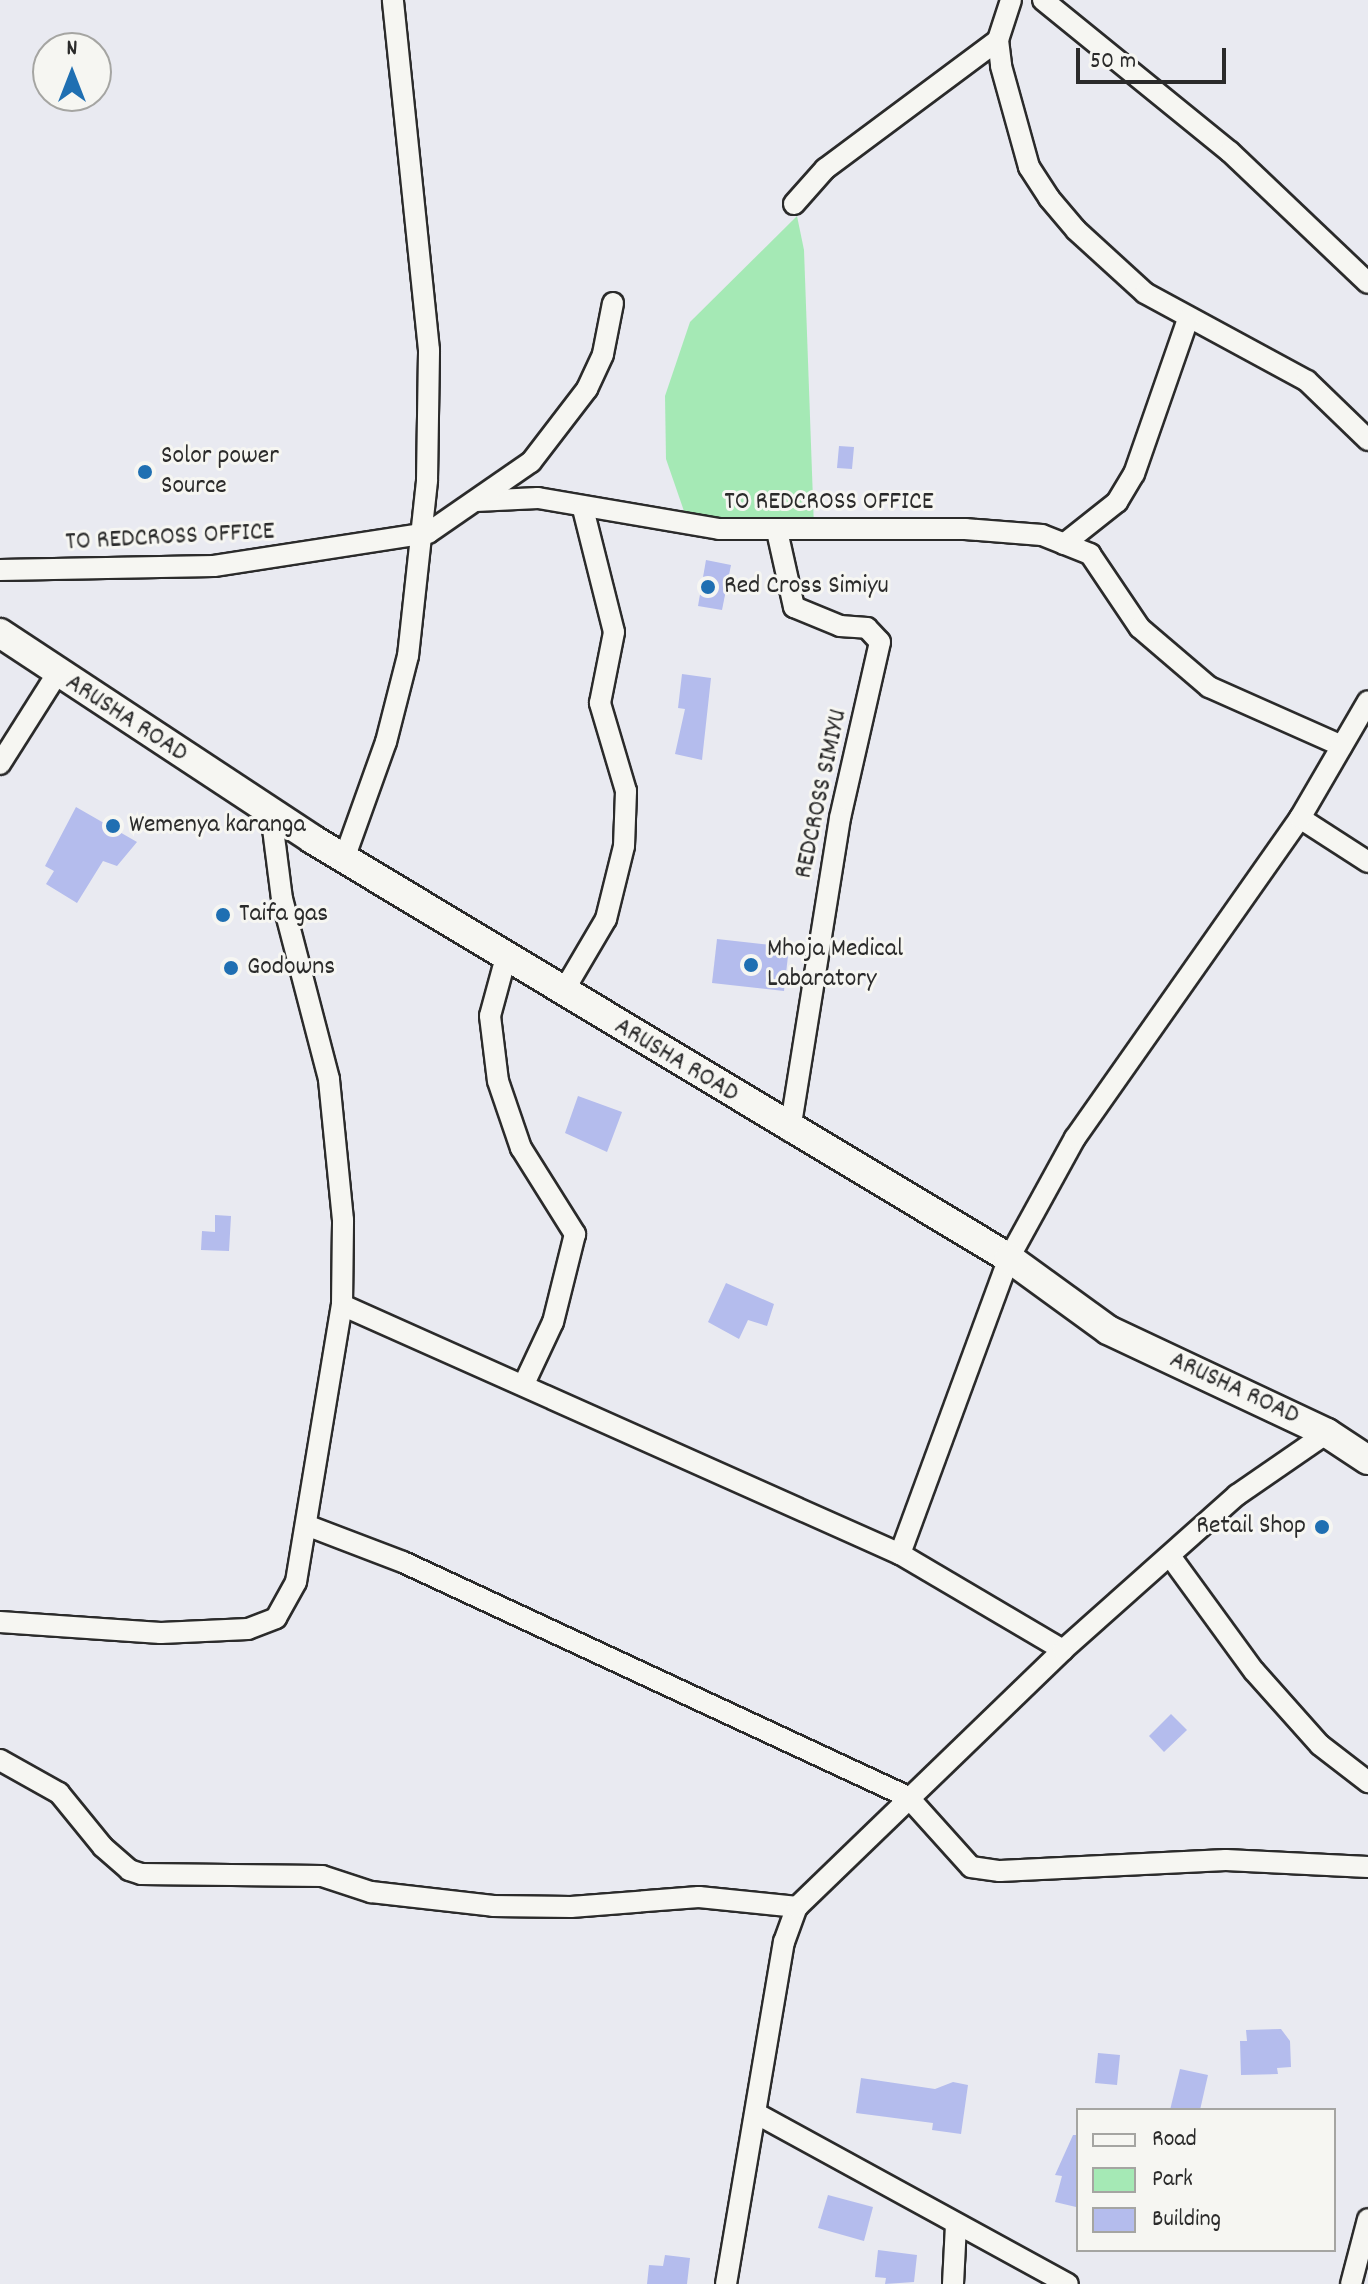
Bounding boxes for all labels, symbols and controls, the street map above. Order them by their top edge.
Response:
north arrow [32,32,112,112]
scale bar [1080,32,1230,82]
text: N [67,34,77,65]
text: 50 m [1090,45,1136,79]
place label: Solor power Source [161,441,279,502]
marker: Solor power Source [136,463,154,481]
street label: TO REDCROSS OFFICE [724,487,934,519]
street label: TO REDCROSS OFFICE [65,517,275,559]
place label: Red Cross Simiyu [724,571,889,603]
marker: Red Cross Simiyu [699,578,717,596]
street label: ARUSHA ROAD [59,668,193,770]
street label: REDCROSS SIMIYU [789,707,855,881]
place label: Wemenya karanga [129,810,306,842]
marker: Wemenya karanga [104,817,122,835]
place label: Taifa gas [239,899,328,931]
marker: Taifa gas [214,906,232,924]
place label: Mhoja Medical Labaratory [767,934,903,996]
place label: Godowns [247,952,335,984]
marker: Mhoja Medical Labaratory [742,956,760,974]
marker: Godowns [222,959,240,977]
street label: ARUSHA ROAD [608,1012,744,1110]
street label: ARUSHA ROAD [1164,1345,1304,1433]
place label: Retail Shop [1196,1511,1306,1543]
marker: Retail Shop [1313,1518,1331,1536]
legend [1076,2108,1336,2252]
text: Road [1152,2123,1197,2157]
text: Park [1152,2163,1193,2197]
text: Building [1152,2203,1221,2237]

